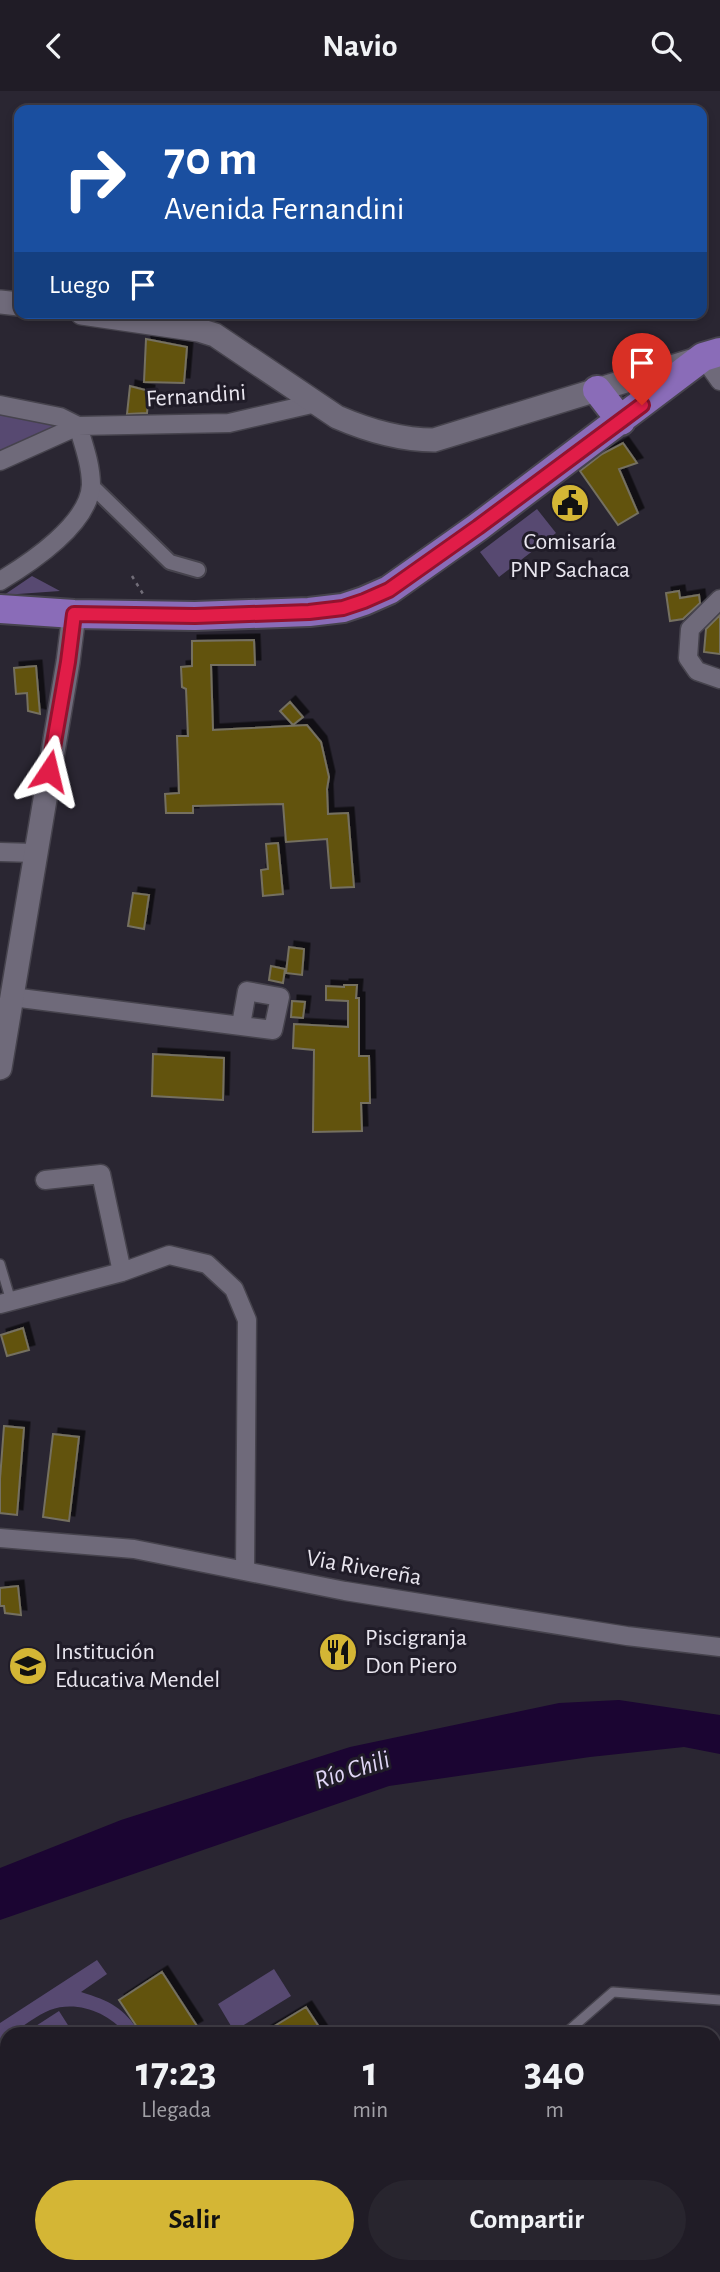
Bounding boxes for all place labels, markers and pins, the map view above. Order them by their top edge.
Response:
pin [612,333,672,405]
public building icon: Comisaría PNP Sachaca [549,482,591,524]
place label: Comisaría PNP Sachaca [510,530,630,582]
place label: Piscigranja Don Piero [365,1626,467,1678]
restaurant icon: Piscigranja Don Piero [317,1631,359,1673]
place label: Institución Educativa Mendel [55,1640,220,1692]
school or university icon: Institución Educativa Mendel [7,1645,49,1687]

